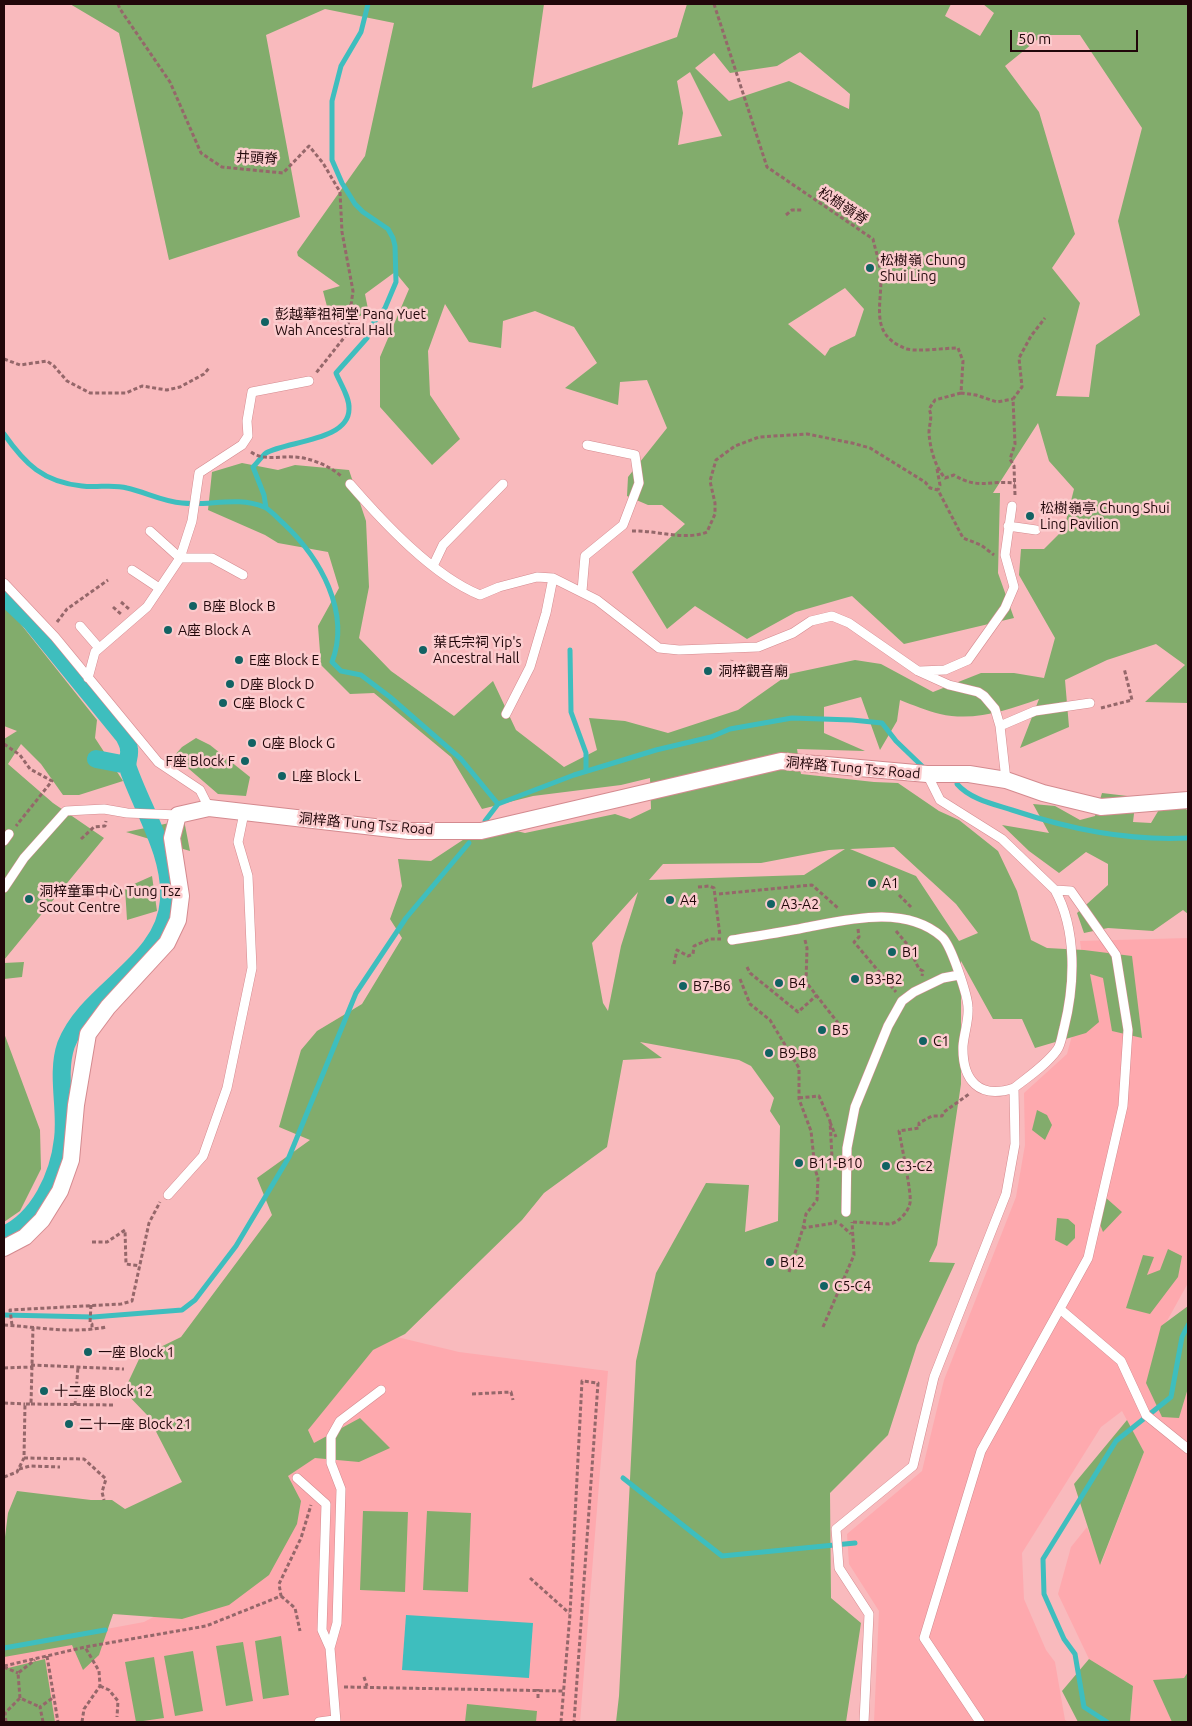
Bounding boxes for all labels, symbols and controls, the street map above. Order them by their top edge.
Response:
scale bar [1012,20,1140,52]
text: 50 m [1018,30,1051,47]
street label: 井頭脊 [236,149,278,167]
street label: 松樹嶺脊 [815,184,871,228]
place label: 松樹嶺 Chung Shui Ling [880,252,966,284]
marker: 松樹嶺 Chung Shui Ling [864,262,876,274]
place label: 彭越華祖祠堂 Pang Yuet Wah Ancestral Hall [275,306,426,338]
marker: 彭越華祖祠堂 Pang Yuet Wah Ancestral Hall [259,316,271,328]
place label: 松樹嶺亭 Chung Shui Ling Pavilion [1040,500,1170,532]
marker: 松樹嶺亭 Chung Shui Ling Pavilion [1024,510,1036,522]
place label: B座 Block B [203,598,276,614]
marker: B座 Block B [187,600,199,612]
place label: A座 Block A [178,622,251,638]
marker: A座 Block A [162,624,174,636]
place label: 葉氏宗祠 Yip's Ancestral Hall [433,634,522,666]
marker: 葉氏宗祠 Yip's Ancestral Hall [417,644,429,656]
place label: E座 Block E [249,652,319,668]
marker: E座 Block E [233,654,245,666]
place label: 洞梓觀音廟 [718,663,788,679]
marker: 洞梓觀音廟 [702,665,714,677]
place label: D座 Block D [240,676,315,692]
marker: D座 Block D [224,678,236,690]
place label: C座 Block C [233,695,305,711]
marker: C座 Block C [217,697,229,709]
place label: G座 Block G [262,735,335,751]
marker: G座 Block G [246,737,258,749]
place label: F座 Block F [166,753,235,769]
street label: 洞梓路 Tung Tsz Road [785,754,921,782]
marker: F座 Block F [239,755,251,767]
place label: L座 Block L [292,768,361,784]
marker: L座 Block L [276,770,288,782]
street label: 洞梓路 Tung Tsz Road [298,810,434,838]
place label: A1 [882,875,899,891]
marker: A1 [866,877,878,889]
place label: 洞梓童軍中心 Tung Tsz Scout Centre [39,883,181,916]
place label: A4 [680,892,697,908]
marker: 洞梓童軍中心 Tung Tsz Scout Centre [23,893,35,905]
marker: A4 [664,894,676,906]
place label: A3-A2 [781,896,819,912]
marker: A3-A2 [765,898,777,910]
place label: B1 [902,944,919,960]
marker: B1 [886,946,898,958]
place label: B3-B2 [865,971,903,987]
marker: B3-B2 [849,973,861,985]
place label: B4 [789,975,806,991]
marker: B4 [773,977,785,989]
place label: B7-B6 [693,978,731,994]
marker: B7-B6 [677,980,689,992]
place label: B5 [832,1022,849,1038]
marker: B5 [816,1024,828,1036]
place label: C1 [933,1033,949,1049]
marker: C1 [917,1035,929,1047]
place label: B9-B8 [779,1045,817,1061]
marker: B9-B8 [763,1047,775,1059]
place label: B11-B10 [809,1155,862,1171]
marker: B11-B10 [793,1157,805,1169]
place label: C3-C2 [896,1158,933,1174]
marker: C3-C2 [880,1160,892,1172]
place label: B12 [780,1254,805,1270]
marker: B12 [764,1256,776,1268]
place label: C5-C4 [834,1278,871,1294]
marker: C5-C4 [818,1280,830,1292]
place label: 一座 Block 1 [98,1344,175,1360]
marker: 一座 Block 1 [82,1346,94,1358]
place label: 十二座 Block 12 [54,1383,153,1399]
marker: 十二座 Block 12 [38,1385,50,1397]
place label: 二十一座 Block 21 [79,1416,192,1432]
marker: 二十一座 Block 21 [63,1418,75,1430]

